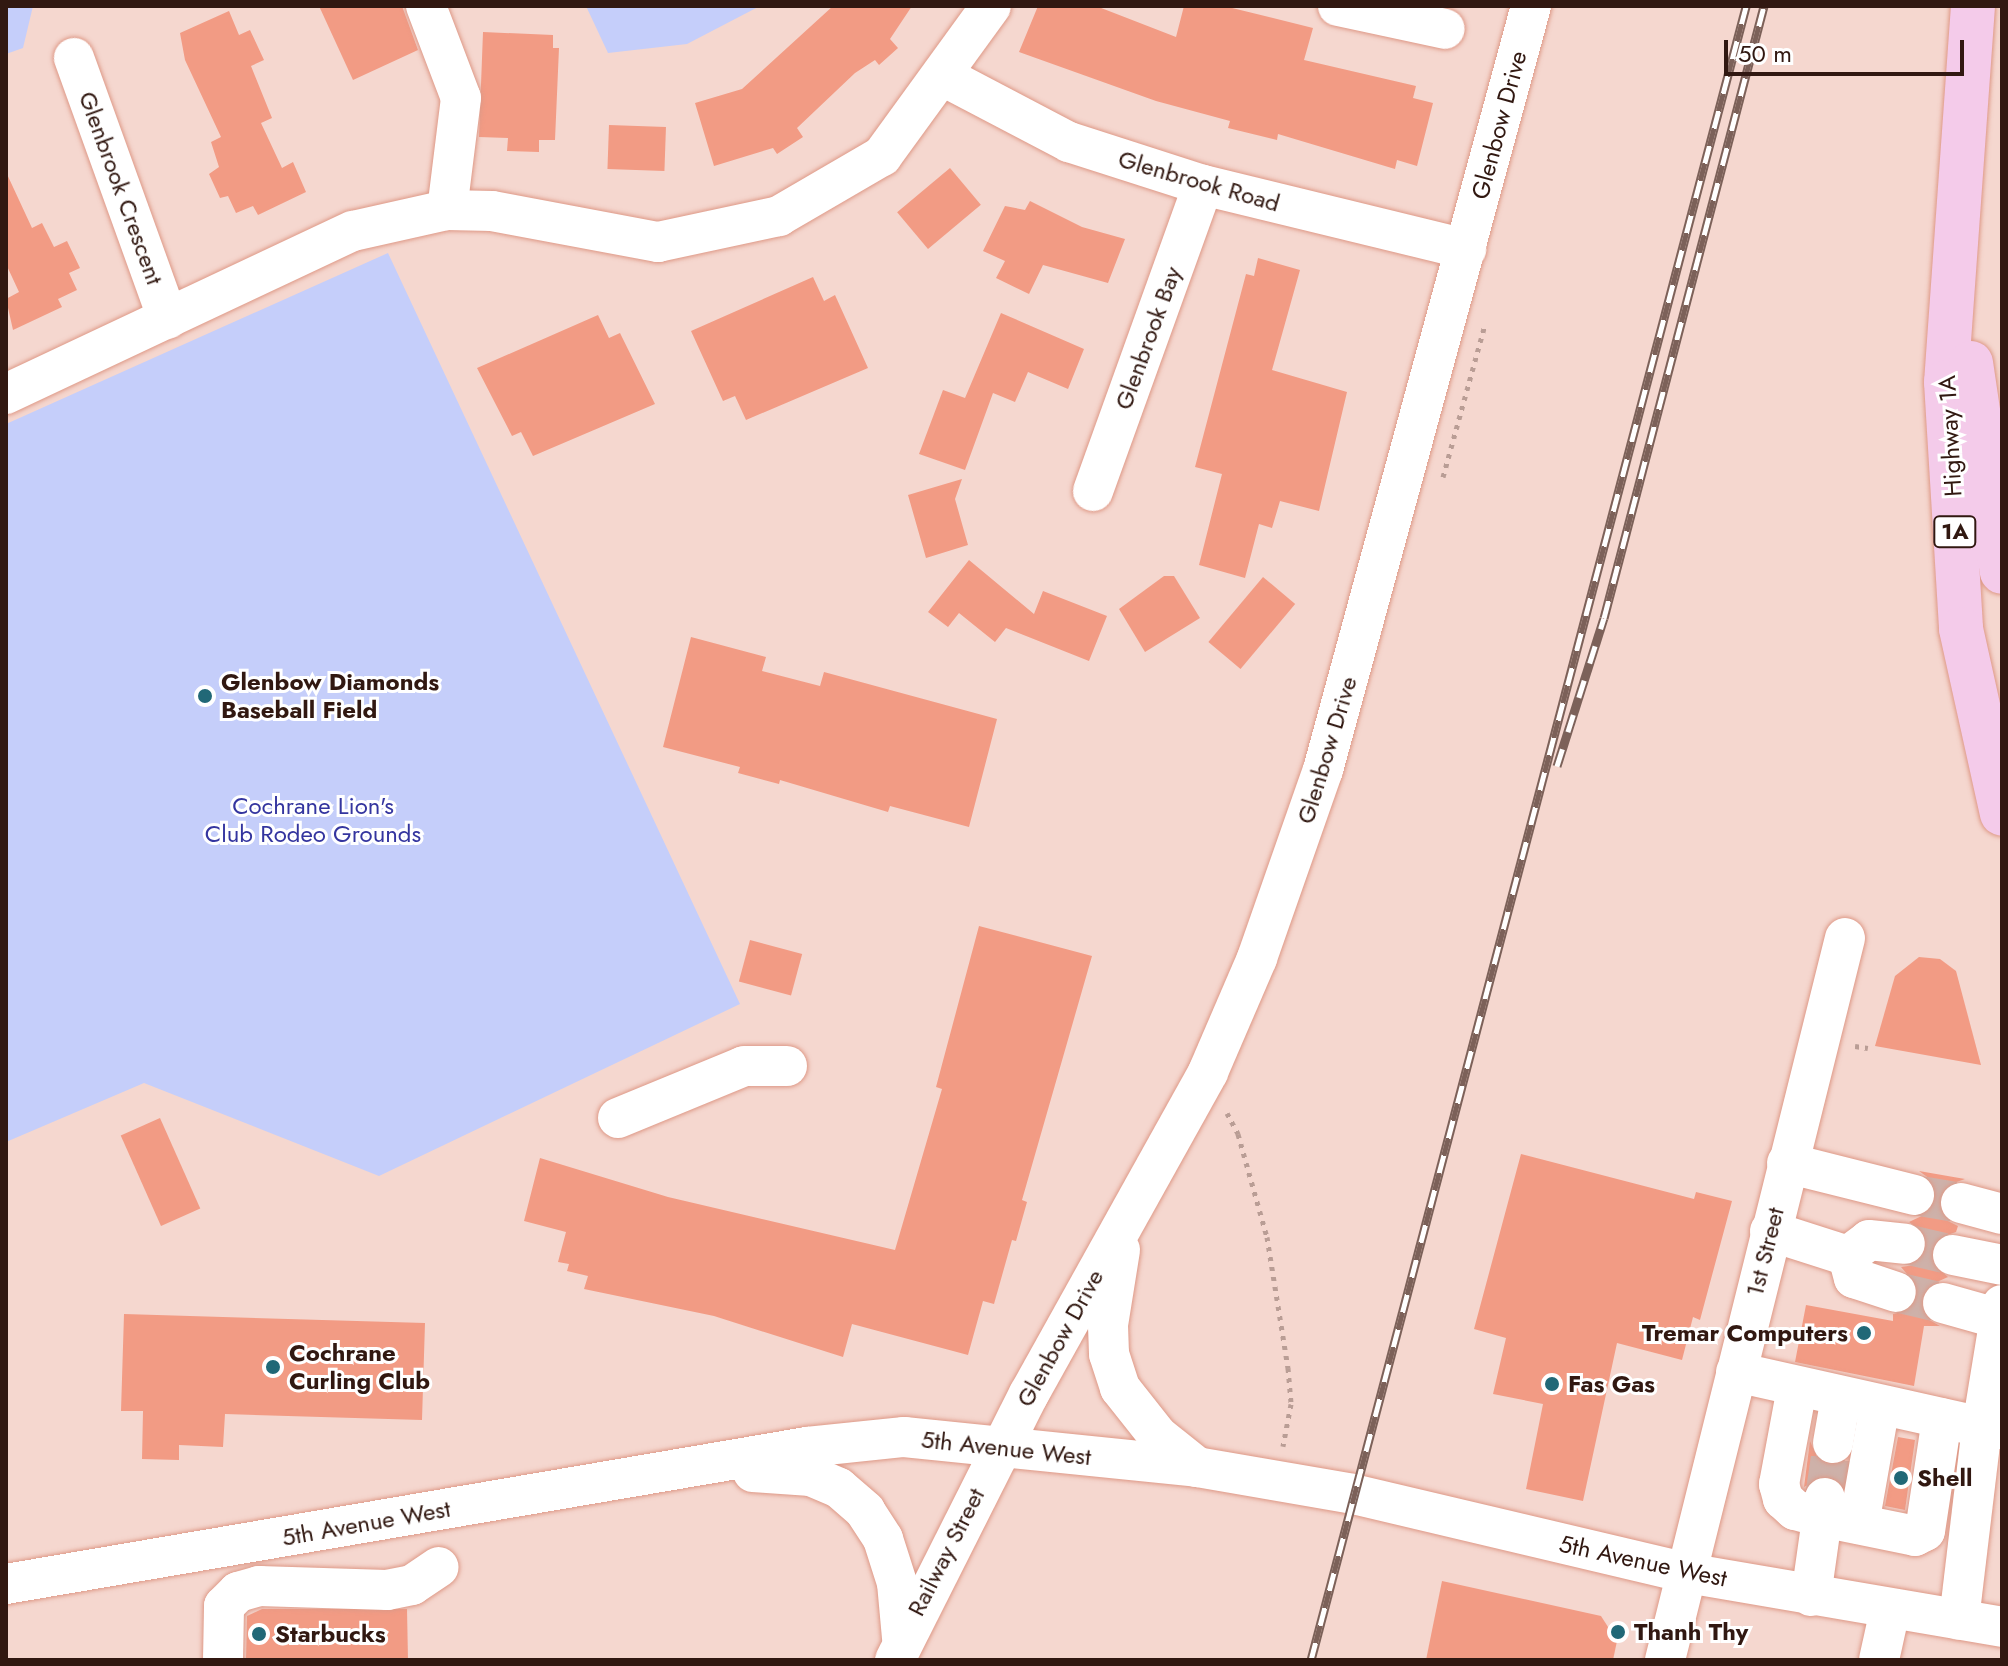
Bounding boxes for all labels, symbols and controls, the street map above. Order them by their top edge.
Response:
scale bar [1728,24,1968,74]
text: 50 m [1738,36,1792,71]
street label: Glenbow Drive [1465,48,1533,202]
street label: Glenbrook Crescent [73,88,169,288]
street label: Glenbrook Road [1115,144,1283,218]
street label: Glenbrook Bay [1109,263,1187,413]
street label: Highway 1A [1932,374,1968,498]
road number: 1A [1933,514,1977,550]
place label: Glenbow Diamonds Baseball Field [221,668,439,724]
street label: Glenbow Drive [1291,673,1363,827]
marker: Glenbow Diamonds Baseball Field [196,687,214,705]
park label: Cochrane Lion's Club Rodeo Grounds [205,792,421,848]
street label: 1st Street [1740,1205,1790,1299]
street label: Glenbow Drive [1010,1264,1110,1412]
place label: Tremar Computers [1642,1319,1848,1347]
marker: Tremar Computers [1855,1324,1873,1342]
place label: Cochrane Curling Club [289,1339,430,1395]
marker: Cochrane Curling Club [264,1358,282,1376]
place label: Fas Gas [1568,1370,1655,1398]
marker: Fas Gas [1543,1375,1561,1393]
street label: 5th Avenue West [920,1425,1092,1471]
place label: Shell [1917,1464,1972,1492]
marker: Shell [1892,1469,1910,1487]
street label: Railway Street [902,1483,990,1621]
street label: 5th Avenue West [279,1494,453,1552]
street label: 5th Avenue West [1557,1529,1729,1593]
place label: Thanh Thy [1634,1618,1748,1646]
place label: Starbucks [275,1620,386,1648]
marker: Thanh Thy [1609,1623,1627,1641]
marker: Starbucks [250,1625,268,1643]

